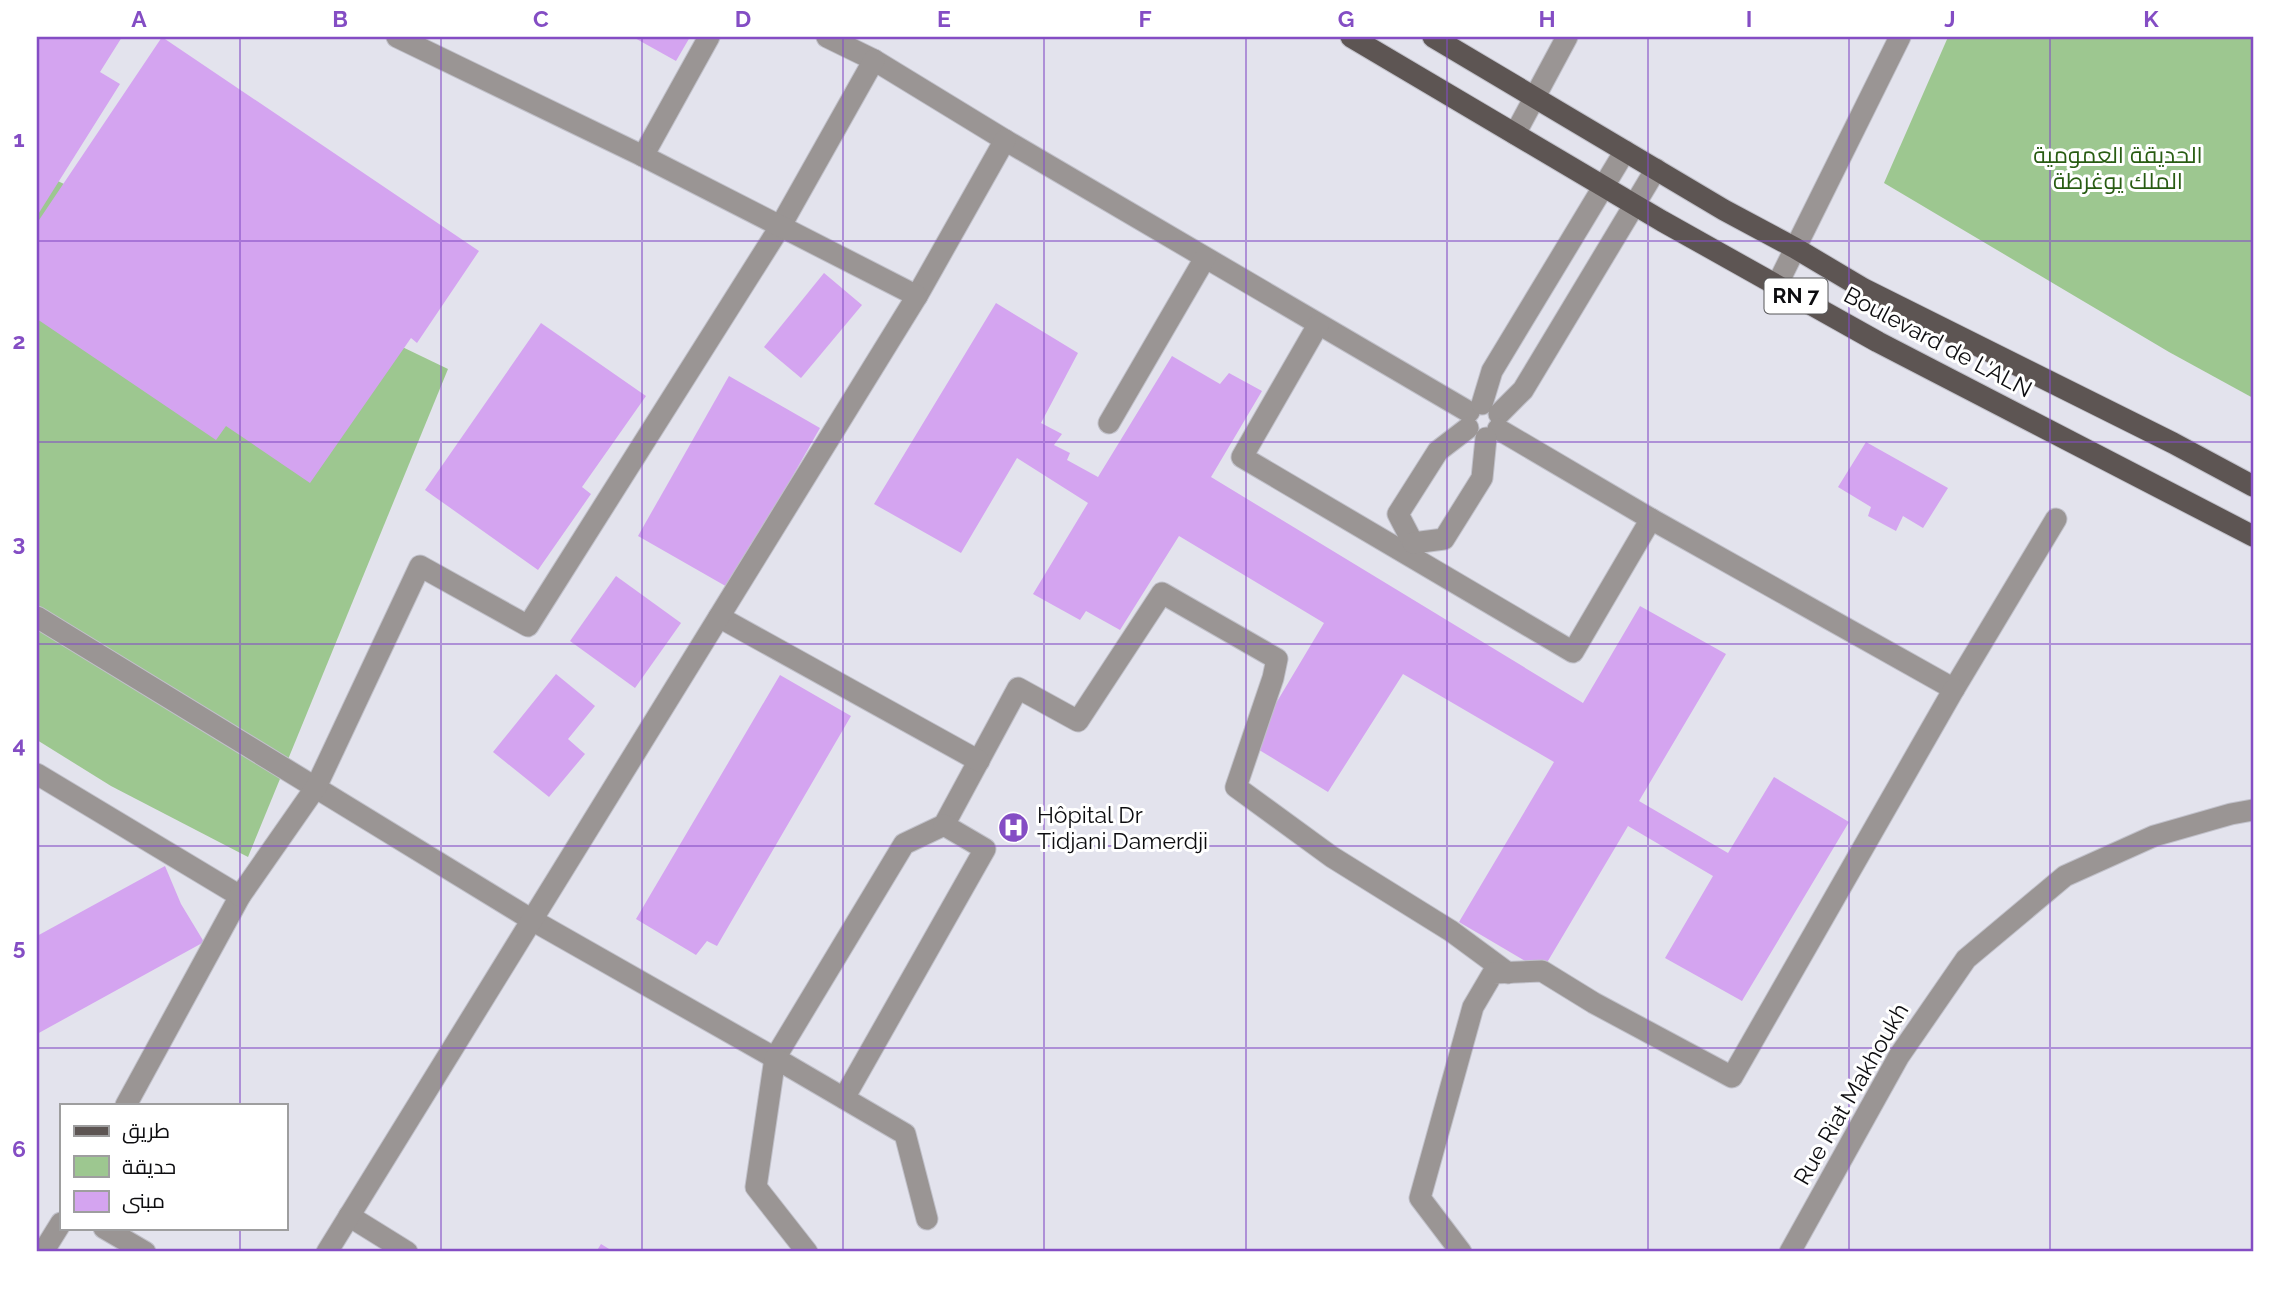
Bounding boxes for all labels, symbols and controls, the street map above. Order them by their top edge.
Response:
text: A [131,5,147,32]
text: B [332,5,348,32]
text: C [533,5,549,32]
text: D [735,5,751,32]
text: E [937,5,951,32]
text: F [1138,5,1152,32]
text: G [1338,5,1354,32]
text: H [1538,5,1556,32]
text: I [1746,5,1752,32]
text: J [1944,5,1956,32]
text: K [2143,5,2159,32]
text: 1 [13,125,25,152]
park label: الحديقة العمومية الملك يوغرطة [2033,141,2203,194]
road number: RN 7 [1764,278,1828,314]
street label: Boulevard de L'ALN [1840,281,2037,403]
text: 2 [13,327,25,354]
text: 3 [13,529,25,556]
text: 4 [12,731,26,758]
place label: Hôpital Dr Tidjani Damerdji [1037,801,1208,854]
hospital icon: Hôpital Dr Tidjani Damerdji [997,811,1031,845]
text: 5 [13,933,26,960]
street label: Rue Riat Makhoukh [1788,998,1913,1189]
legend [60,1104,287,1230]
text: طريق [122,1118,170,1144]
text: 6 [12,1135,26,1162]
text: حديقة [122,1154,176,1179]
text: مبنى [122,1188,165,1214]

